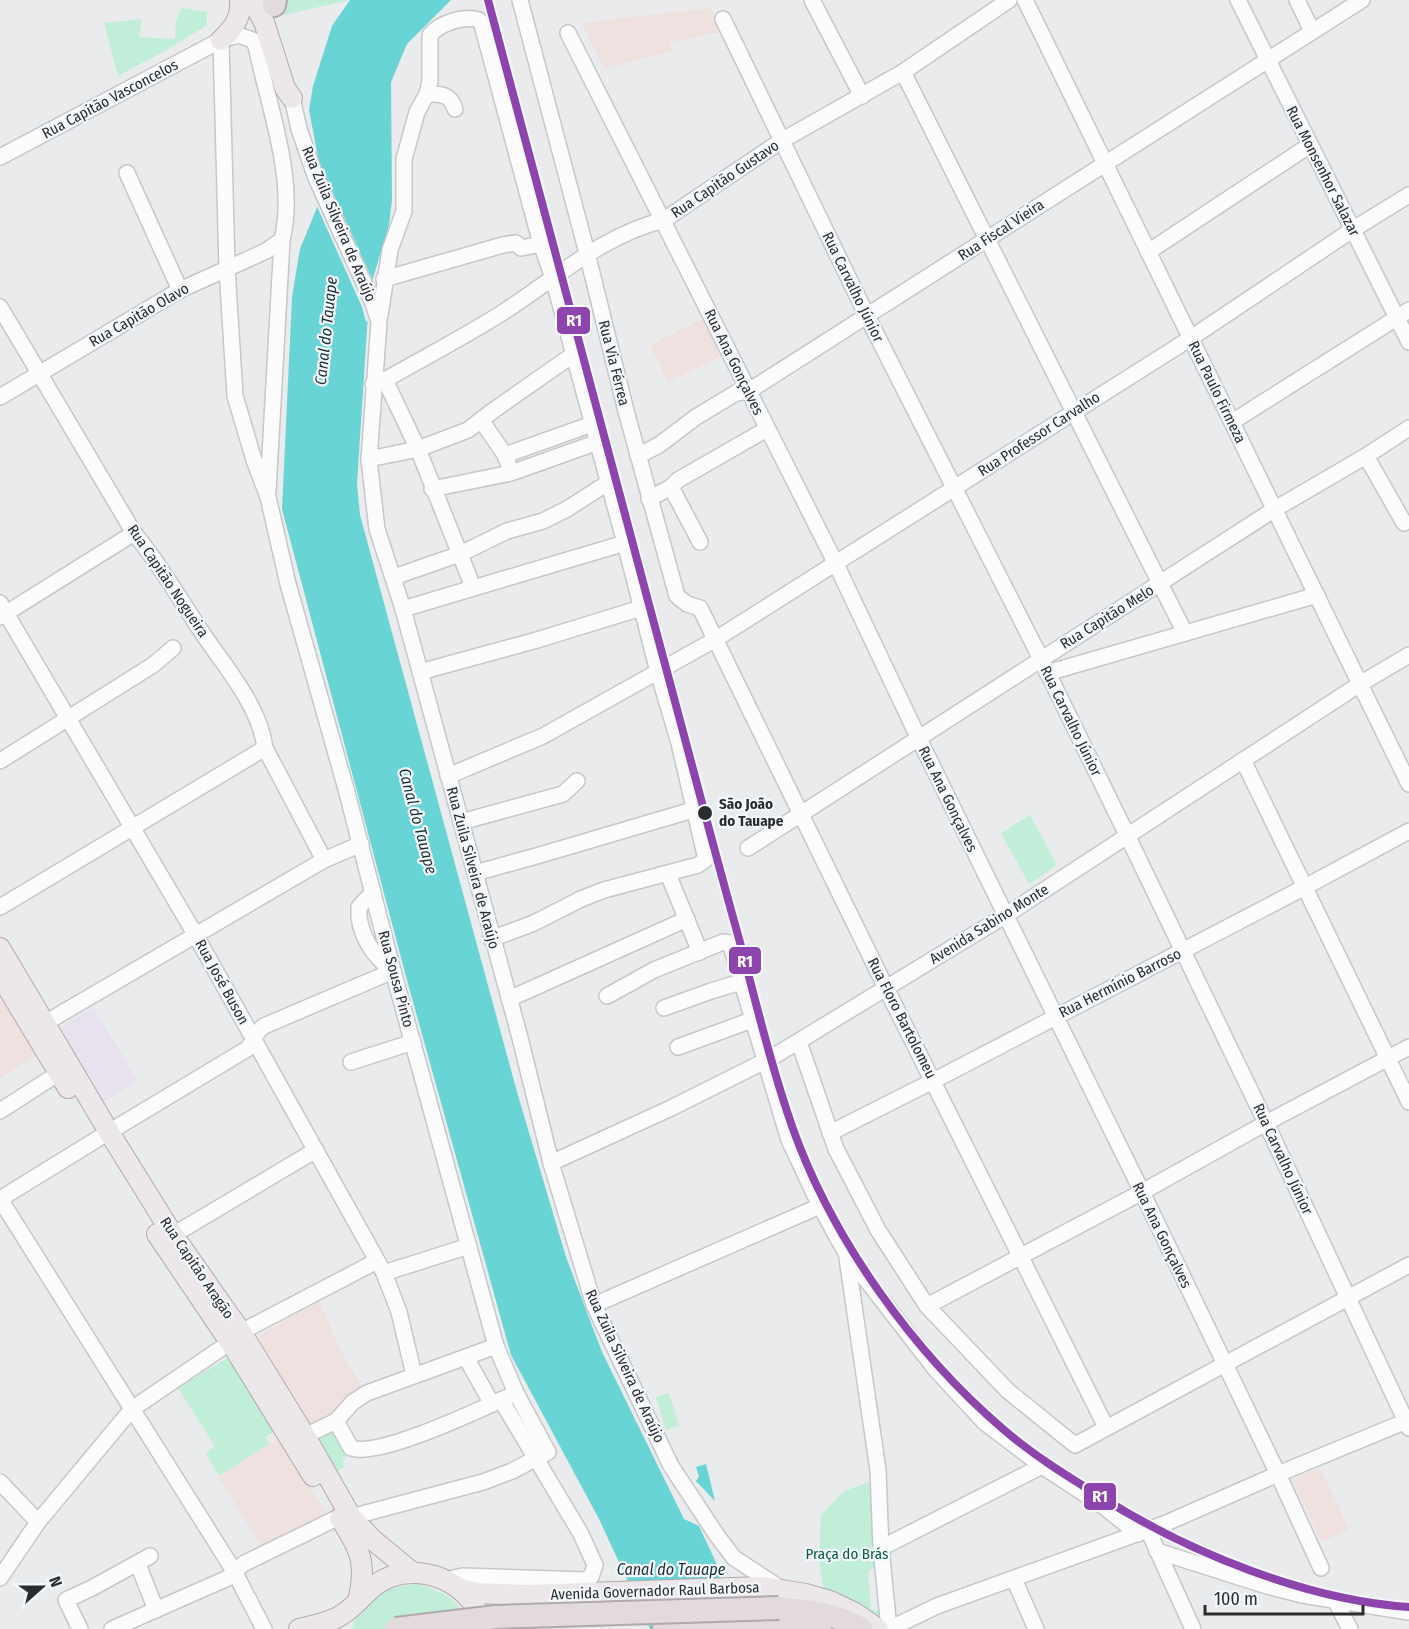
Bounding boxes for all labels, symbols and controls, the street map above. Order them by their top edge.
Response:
street label: Rua Capitão Vasconcelos [39,56,181,142]
street label: Rua Monsenhor Salazar [1282,103,1364,240]
street label: Rua Capitão Gustavo [668,136,782,222]
street label: Rua Zuila Silveira de Araújo [298,144,380,304]
street label: Rua Fiscal Vieira [955,196,1047,264]
street label: Rua Carvalho Júnior [818,229,888,346]
water label: Canal do Tauape [311,276,341,386]
street label: Rua Capitão Olavo [86,279,192,351]
line badge: R1 [556,306,591,335]
street label: Rua Ana Gonçalves [701,306,767,418]
text: R1 [566,311,582,330]
street label: Rua Via Férrea [595,318,633,408]
street label: Rua Paulo Firmeza [1184,338,1250,446]
street label: Rua Professor Carvalho [975,388,1103,480]
street label: Rua Capitão Nogueira [124,521,212,641]
street label: Rua Capitão Melo [1057,581,1157,653]
street label: Rua Carvalho Júnior [1036,663,1106,780]
street label: Rua Ana Gonçalves [915,743,981,855]
water label: Canal do Tauape [395,766,441,876]
street label: Rua Zuila Silveira de Araújo [443,785,503,951]
place label: São João do Tauape [719,795,784,830]
marker: São João do Tauape [696,804,714,822]
street label: Avenida Sabino Monte [926,880,1052,968]
street label: Rua Sousa Pinto [374,929,418,1029]
street label: Rua José Buson [191,936,253,1028]
street label: Rua Hermínio Barroso [1056,944,1184,1022]
line badge: R1 [728,946,762,975]
text: R1 [737,952,753,971]
street label: Rua Floro Bartolomeu [864,955,940,1081]
street label: Rua Carvalho Júnior [1249,1101,1317,1218]
street label: Rua Ana Gonçalves [1129,1179,1195,1291]
street label: Rua Capitão Aragão [156,1214,238,1322]
street label: Rua Zuila Silveira de Araújo [582,1286,668,1446]
line badge: R1 [1083,1482,1117,1511]
text: R1 [1092,1487,1108,1506]
park label: Praça do Brás [806,1545,888,1563]
north arrow [12,1557,72,1617]
water label: Canal do Tauape [617,1560,726,1579]
text: N [45,1574,66,1590]
street label: Avenida Governador Raul Barbosa [550,1578,760,1604]
scale bar [1205,1578,1362,1616]
text: 100 m [1214,1588,1258,1610]

